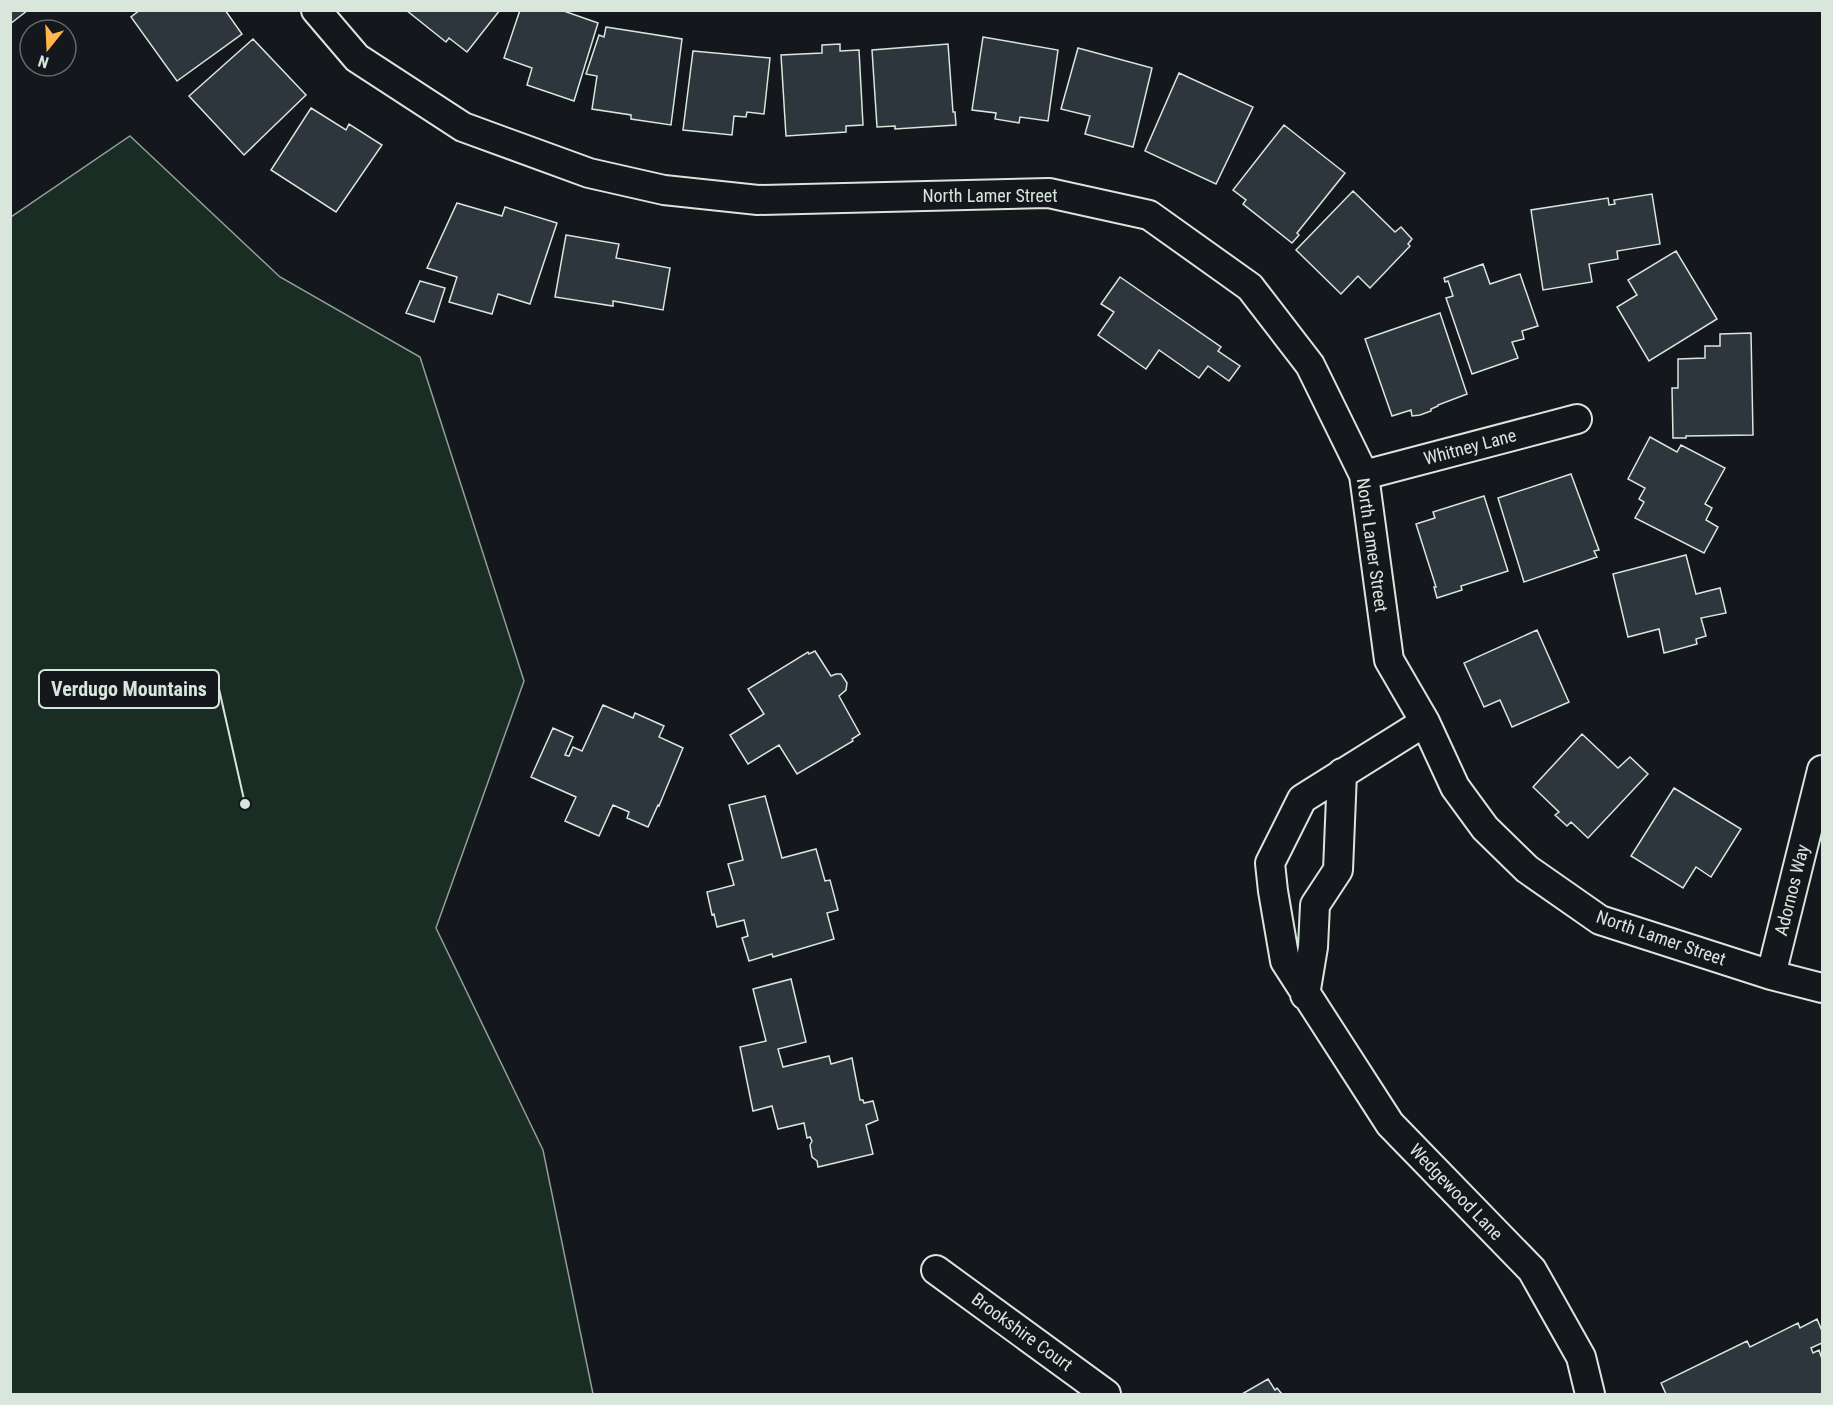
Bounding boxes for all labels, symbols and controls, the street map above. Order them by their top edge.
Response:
north arrow [18,18,78,78]
text: N [36,51,51,72]
street label: North Lamer Street [922,185,1058,206]
street label: Whitney Lane [1421,424,1518,469]
street label: North Lamer Street [1353,477,1392,613]
callout: Verdugo Mountains [39,670,219,708]
text: Verdugo Mountains [51,677,207,701]
street label: Adornos Way [1770,842,1813,938]
street label: North Lamer Street [1594,906,1729,969]
street label: Wedgewood Lane [1405,1139,1507,1244]
street label: Brookshire Court [968,1288,1077,1375]

